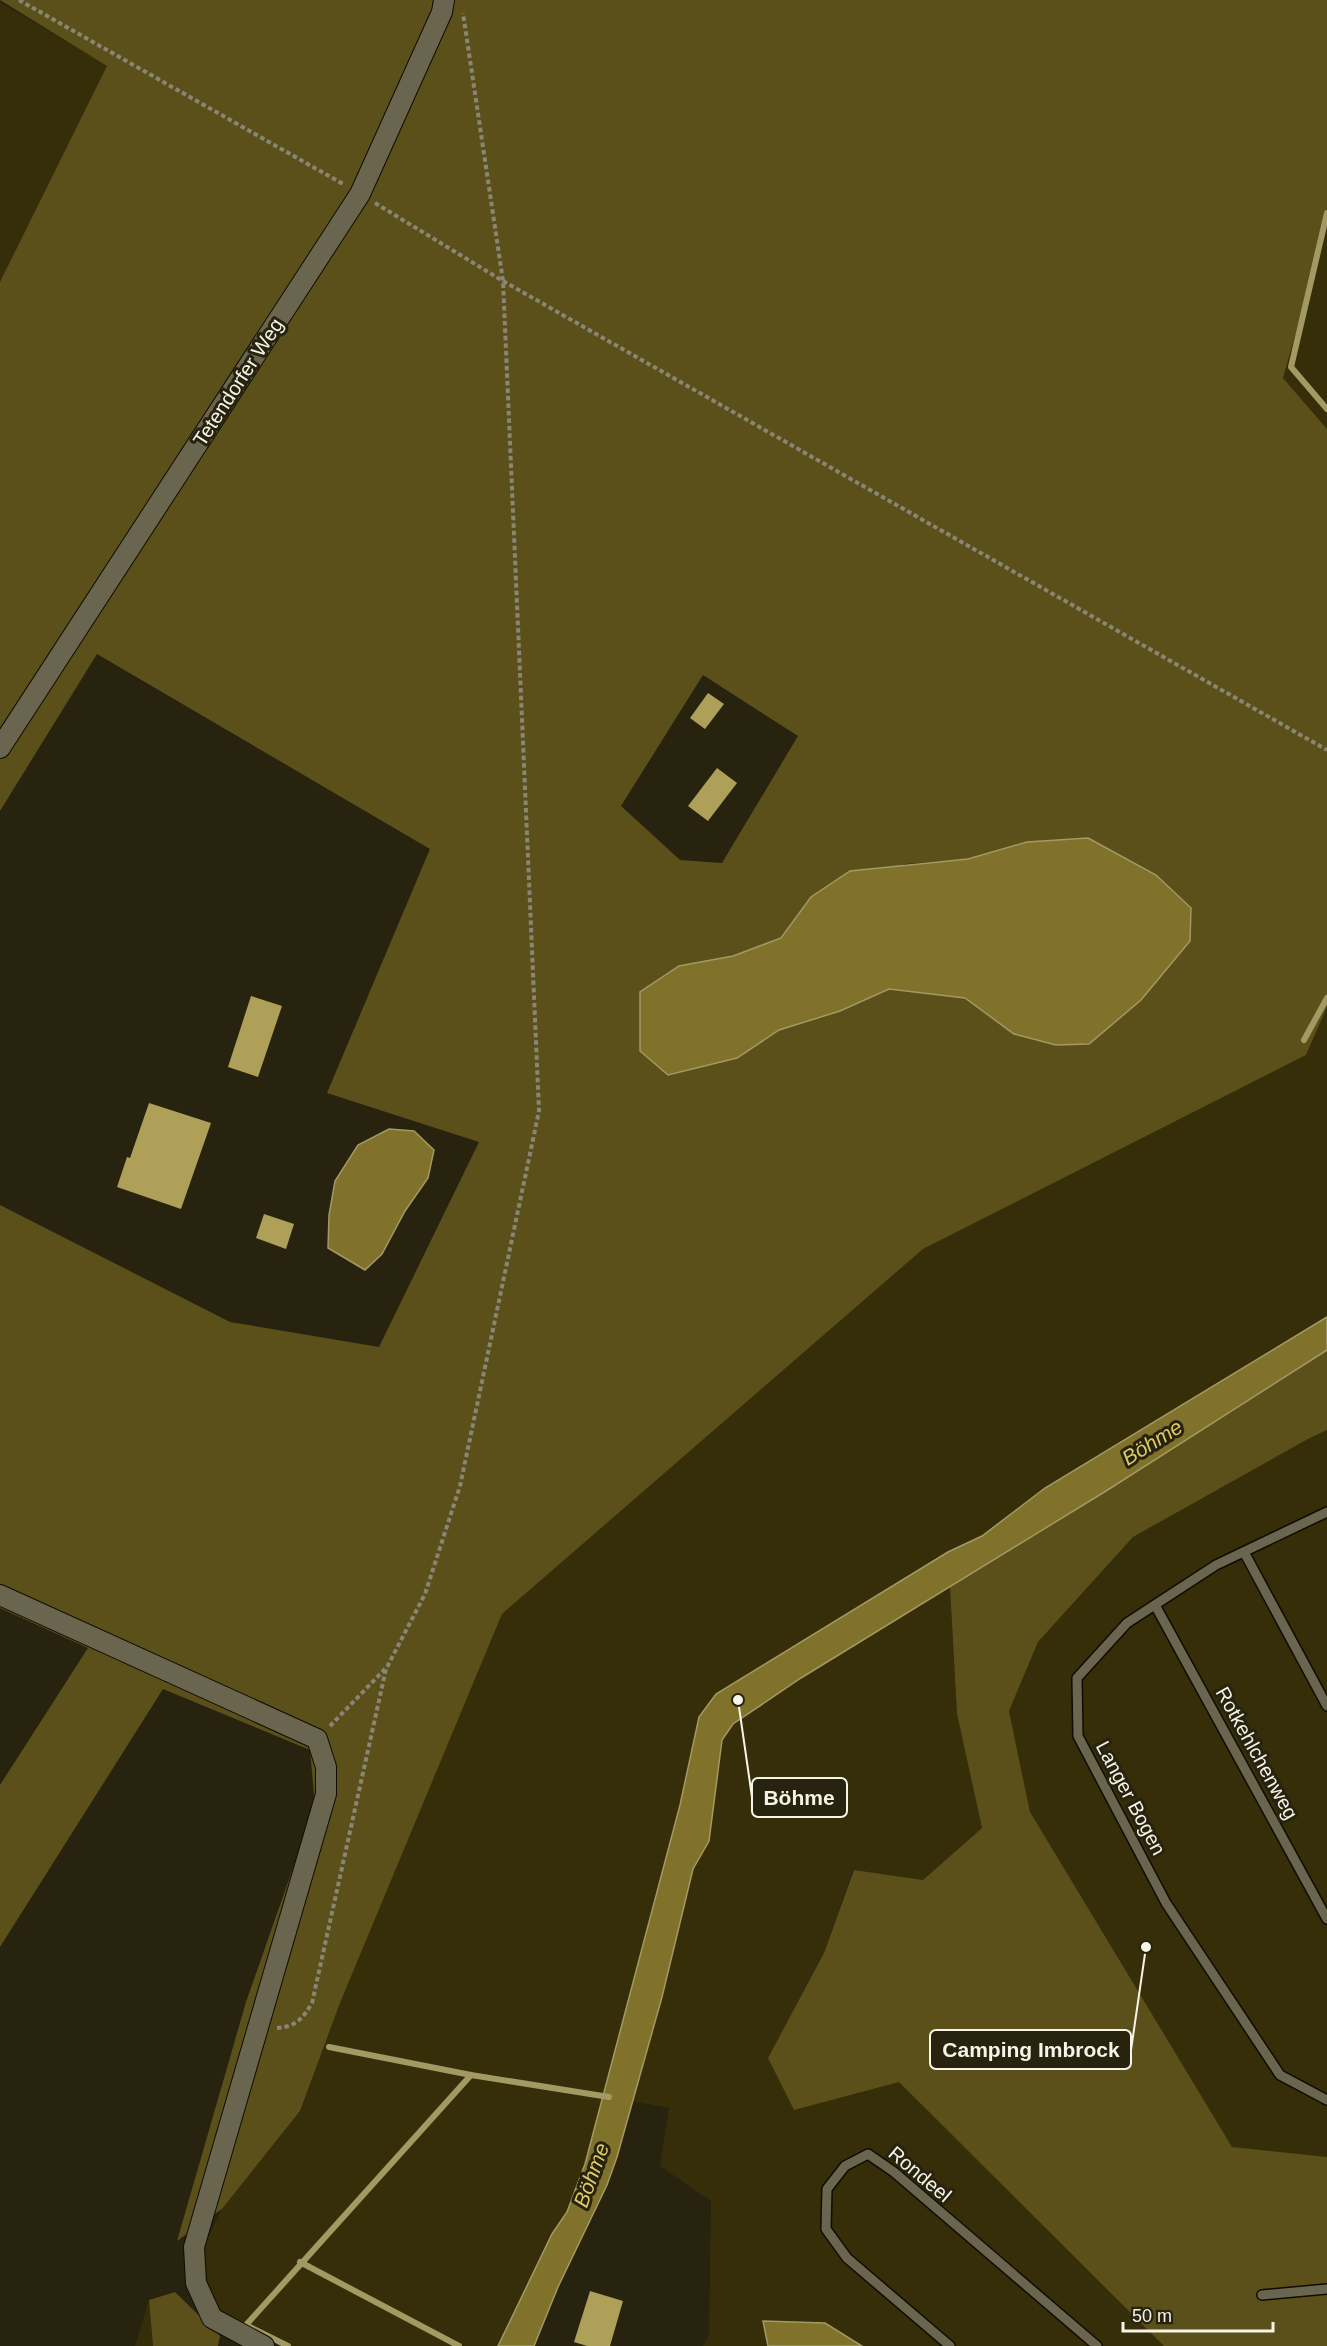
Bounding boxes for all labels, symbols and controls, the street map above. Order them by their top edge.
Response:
street label: Tetendorfer Weg [189,314,287,450]
water label: Böhme [1118,1415,1186,1469]
street label: Rotkehlchenweg [1212,1683,1302,1823]
street label: Langer Bogen [1092,1737,1170,1859]
callout: Böhme [752,1778,847,1817]
text: Böhme [763,1786,835,1809]
callout: Camping Imbrock [930,2030,1131,2069]
text: Camping Imbrock [942,2038,1120,2061]
water label: Böhme [569,2140,613,2210]
street label: Rondeel [884,2142,956,2206]
scale bar [1123,2295,1273,2333]
text: 50 m [1132,2306,1172,2326]

